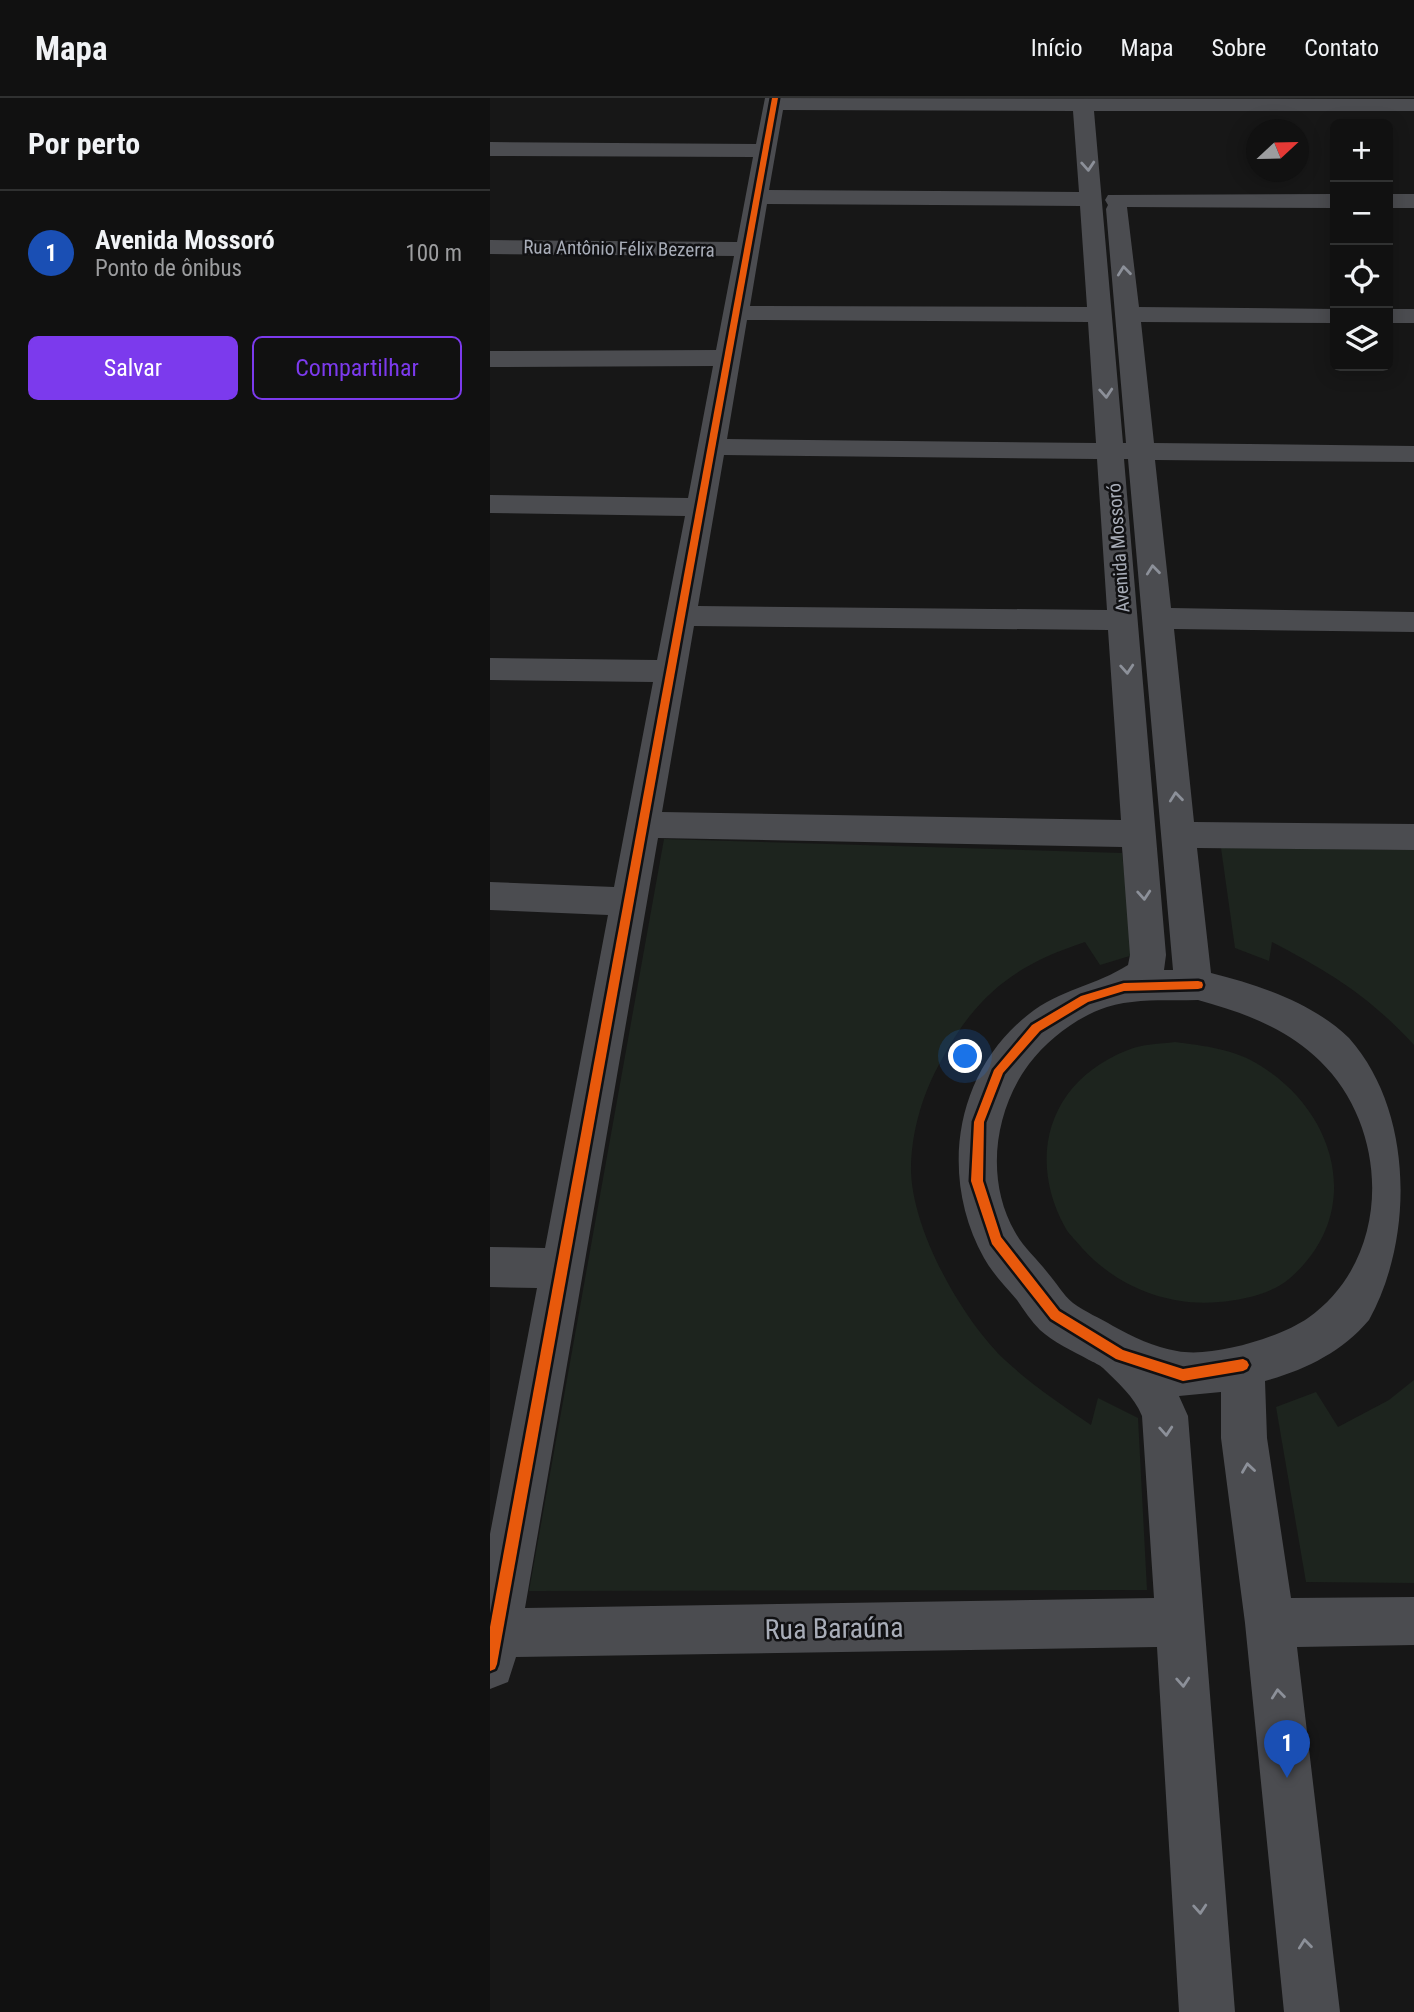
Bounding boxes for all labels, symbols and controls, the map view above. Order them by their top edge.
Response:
text: Mapa [35,29,107,68]
text: Início [1031,34,1083,62]
text: Mapa [1121,34,1174,62]
text: Sobre [1212,34,1266,62]
text: Contato [1304,34,1379,62]
north arrow [1246,119,1309,182]
map controls [1330,119,1393,371]
button: + [1330,119,1393,182]
text: Por perto [28,126,140,161]
one-way arrow [1081,161,1096,172]
button: − [1330,182,1393,245]
text: Avenida Mossoró [95,225,275,255]
street label: Rua Antônio Félix Bezerra [523,235,715,262]
text: 1 [45,240,57,267]
text: 100 m [405,240,462,267]
button: locate [1330,245,1393,308]
text: Ponto de ônibus [95,255,242,282]
one-way arrow [1116,265,1131,277]
button: layers [1330,308,1393,371]
button: Salvar [28,336,238,400]
button: Compartilhar [252,336,462,400]
one-way arrow [1098,388,1113,399]
street label: Avenida Mossoró [1103,482,1134,613]
one-way arrow [1146,565,1161,576]
one-way arrow [1119,663,1134,674]
one-way arrow [1168,791,1183,803]
one-way arrow [1136,890,1151,901]
your location [948,1039,982,1073]
one-way arrow [1158,1426,1173,1437]
one-way arrow [1241,1462,1256,1474]
street label: Rua Baraúna [764,1611,904,1646]
one-way arrow [1176,1677,1191,1688]
one-way arrow [1270,1688,1285,1699]
pin: 1 [1264,1720,1310,1778]
one-way arrow [1192,1904,1207,1915]
one-way arrow [1298,1938,1313,1949]

